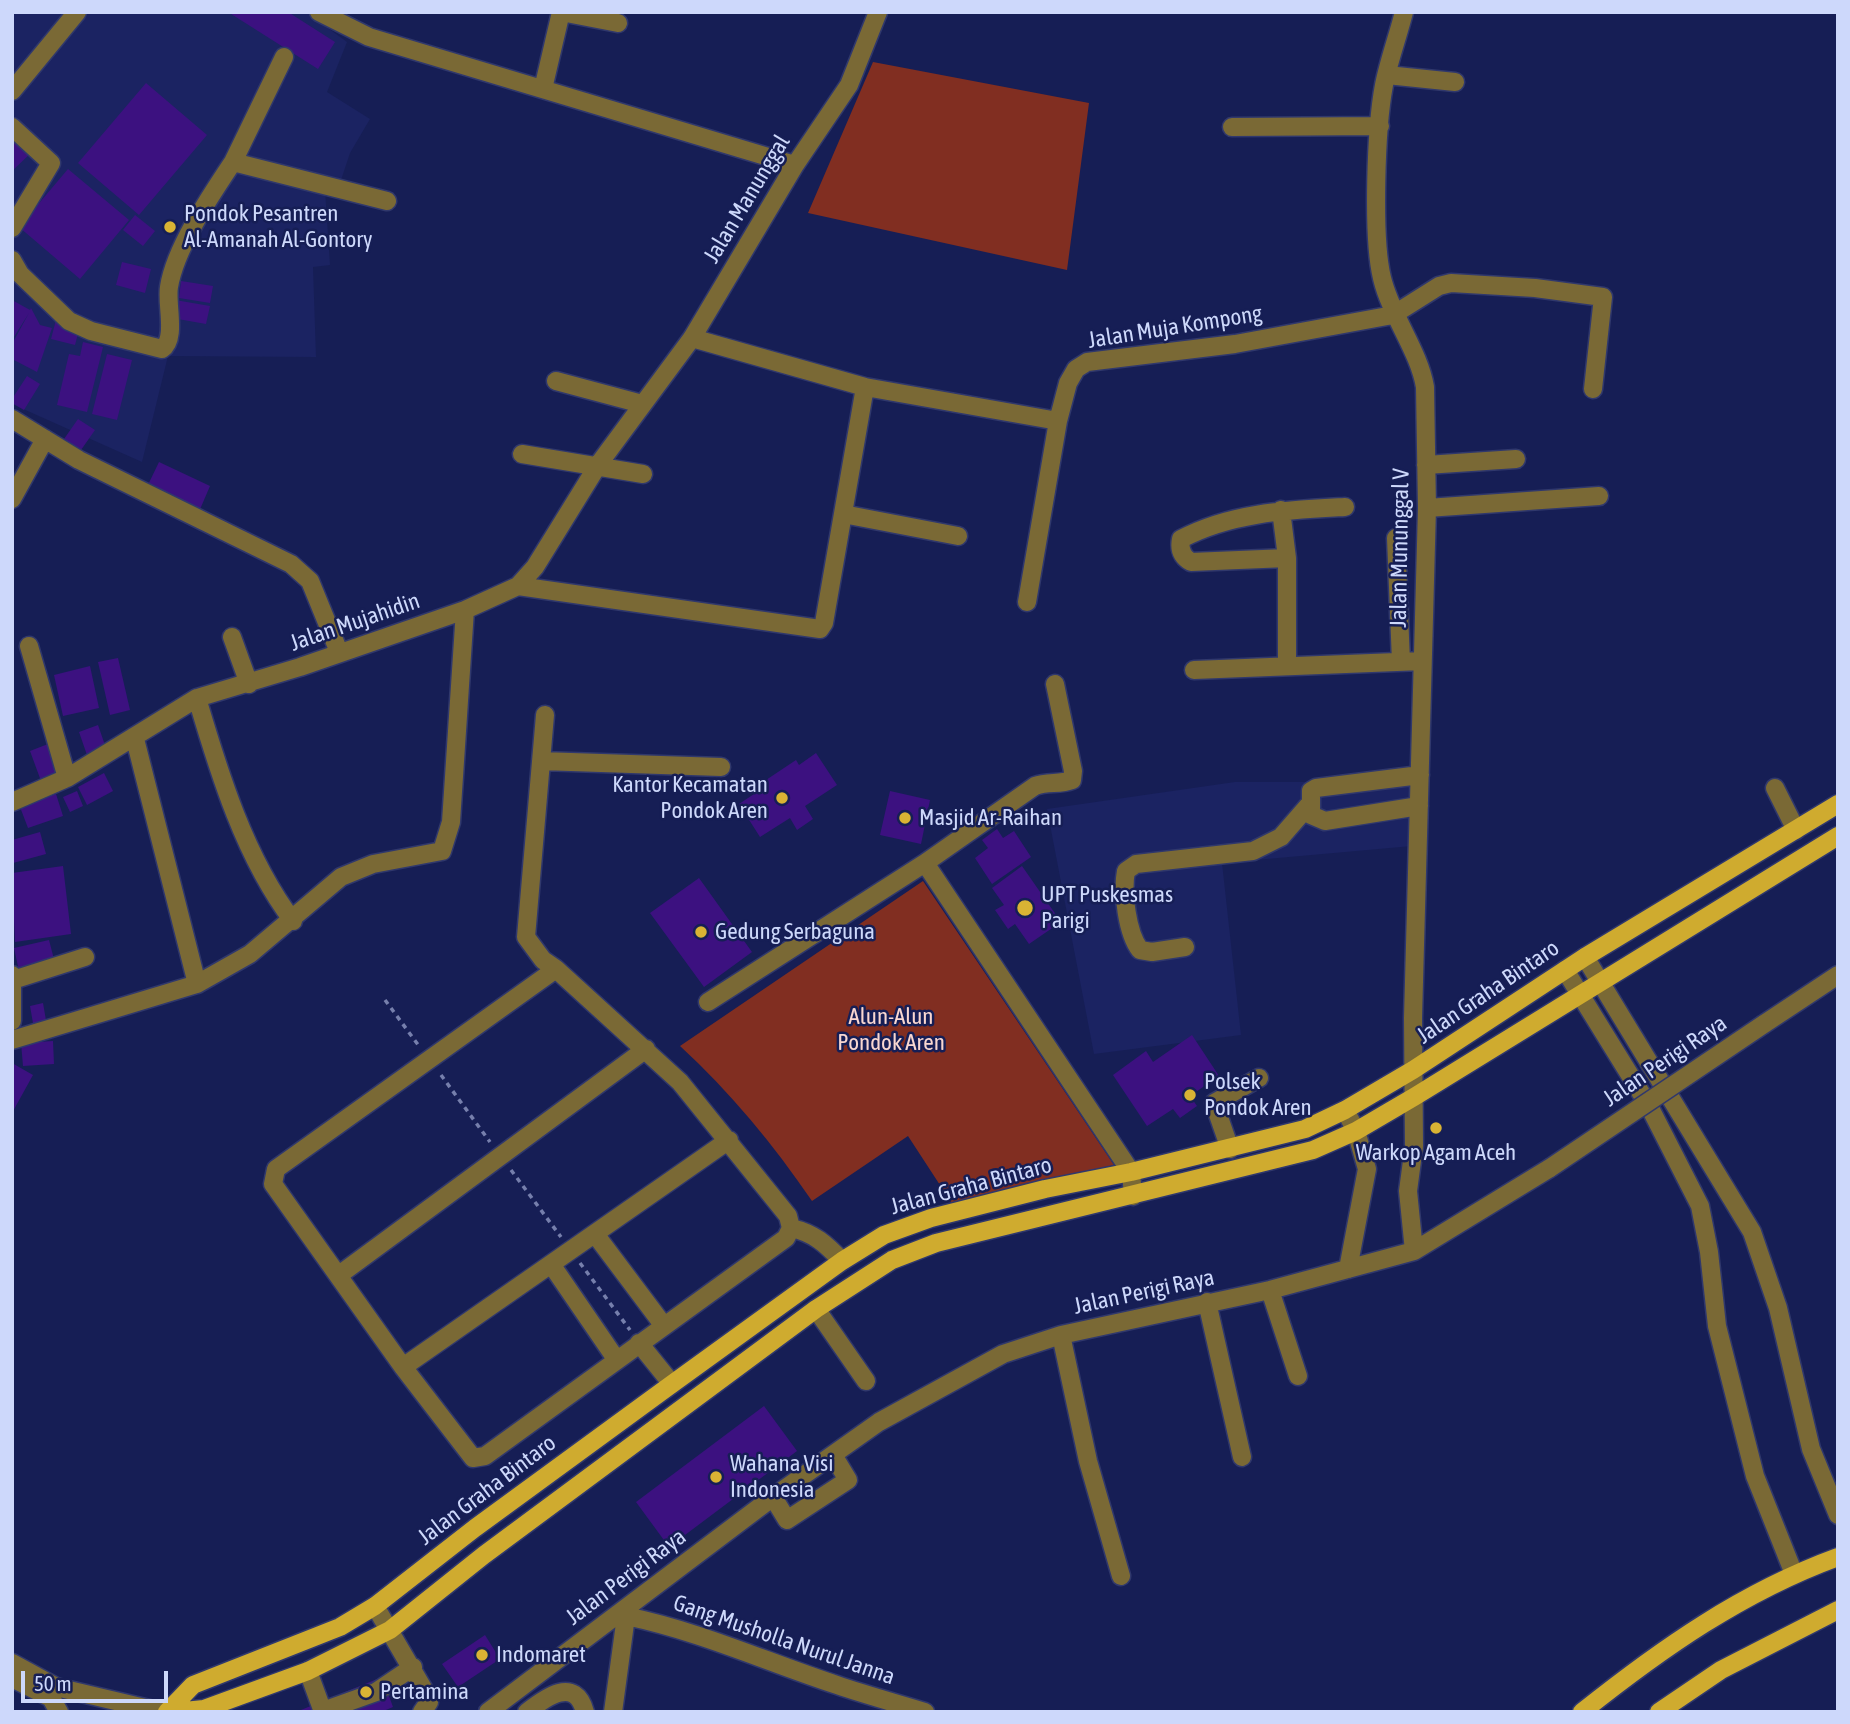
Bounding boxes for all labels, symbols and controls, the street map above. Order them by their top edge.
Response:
street label: Jalan Manunggal [698,130,796,268]
place label: Pondok Pesantren Al-Amanah Al-Gontory [184,200,373,254]
marker: Pondok Pesantren Al-Amanah Al-Gontory [162,219,178,235]
street label: Jalan Muja Kompong [1086,300,1264,354]
street label: Jalan Mununggal V [1385,468,1415,628]
street label: Jalan Mujahidin [286,587,424,657]
place label: Kantor Kecamatan Pondok Aren [612,771,768,825]
marker: Kantor Kecamatan Pondok Aren [774,790,790,806]
place label: Masjid Ar-Raihan [919,804,1062,832]
marker: Masjid Ar-Raihan [897,810,913,826]
place label: UPT Puskesmas Parigi [1041,881,1173,935]
marker: UPT Puskesmas Parigi [1015,898,1035,918]
place label: Gedung Serbaguna [715,918,875,946]
marker: Gedung Serbaguna [693,924,709,940]
street label: Jalan Graha Bintaro [1412,934,1564,1050]
park label: Alun-Alun Pondok Aren [837,1003,945,1057]
street label: Jalan Perigi Raya [1598,1010,1732,1112]
place label: Polsek Pondok Aren [1204,1068,1312,1122]
marker: Polsek Pondok Aren [1182,1087,1198,1103]
marker: Warkop Agam Aceh [1428,1120,1444,1136]
place label: Warkop Agam Aceh [1356,1139,1516,1167]
street label: Jalan Graha Bintaro [887,1151,1055,1221]
street label: Jalan Perigi Raya [1071,1264,1217,1320]
street label: Jalan Graha Bintaro [413,1429,561,1551]
place label: Wahana Visi Indonesia [730,1450,833,1504]
marker: Wahana Visi Indonesia [708,1469,724,1485]
street label: Jalan Perigi Raya [561,1523,691,1631]
street label: Gang Musholla Nurul Janna [670,1589,898,1691]
place label: Indomaret [496,1641,586,1669]
marker: Indomaret [474,1647,490,1663]
scale bar [24,1658,172,1702]
text: 50 m [34,1671,72,1695]
place label: Pertamina [380,1678,469,1706]
marker: Pertamina [358,1684,374,1700]

